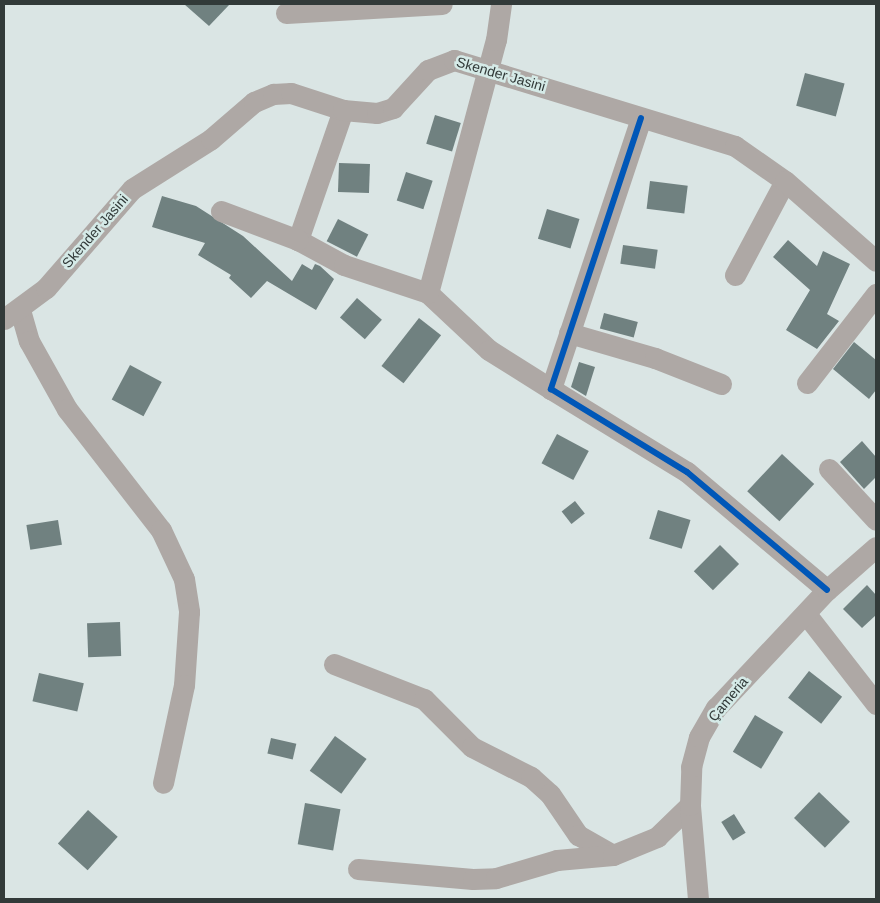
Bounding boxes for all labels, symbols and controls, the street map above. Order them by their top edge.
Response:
street label: Skender Jasini [455,53,547,95]
street label: Skender Jasini [59,191,131,271]
street label: Çameria [705,673,751,725]

